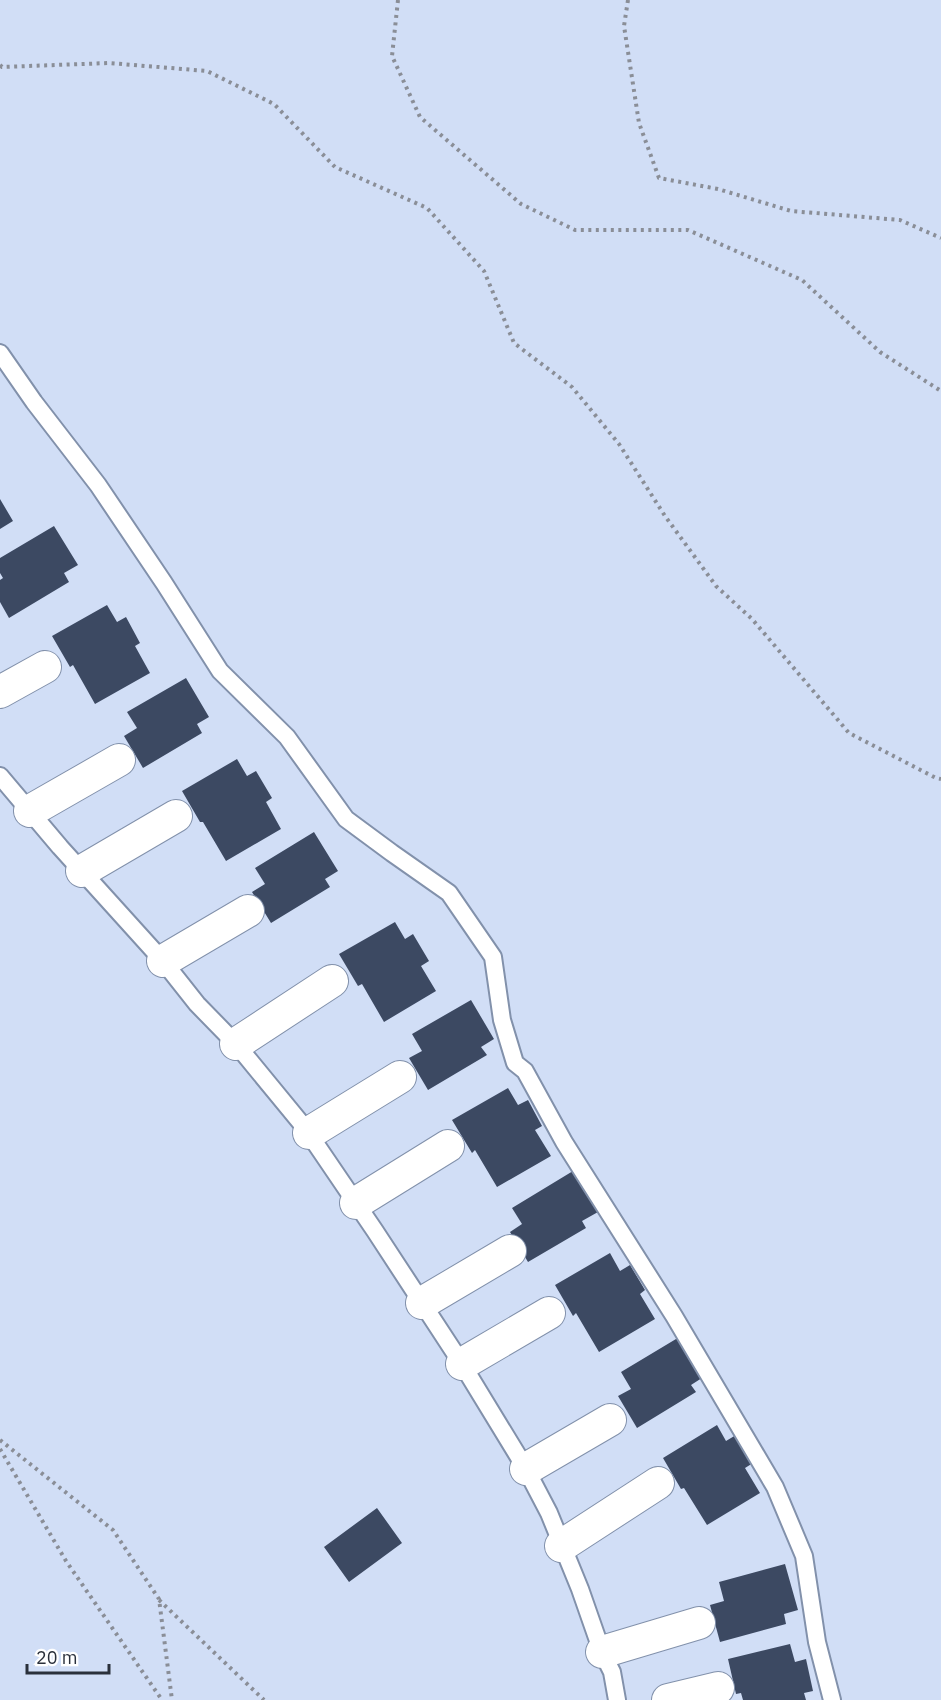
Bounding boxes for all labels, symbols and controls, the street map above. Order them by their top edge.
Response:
scale bar [27,1637,110,1675]
text: 20 m [36,1646,78,1669]

